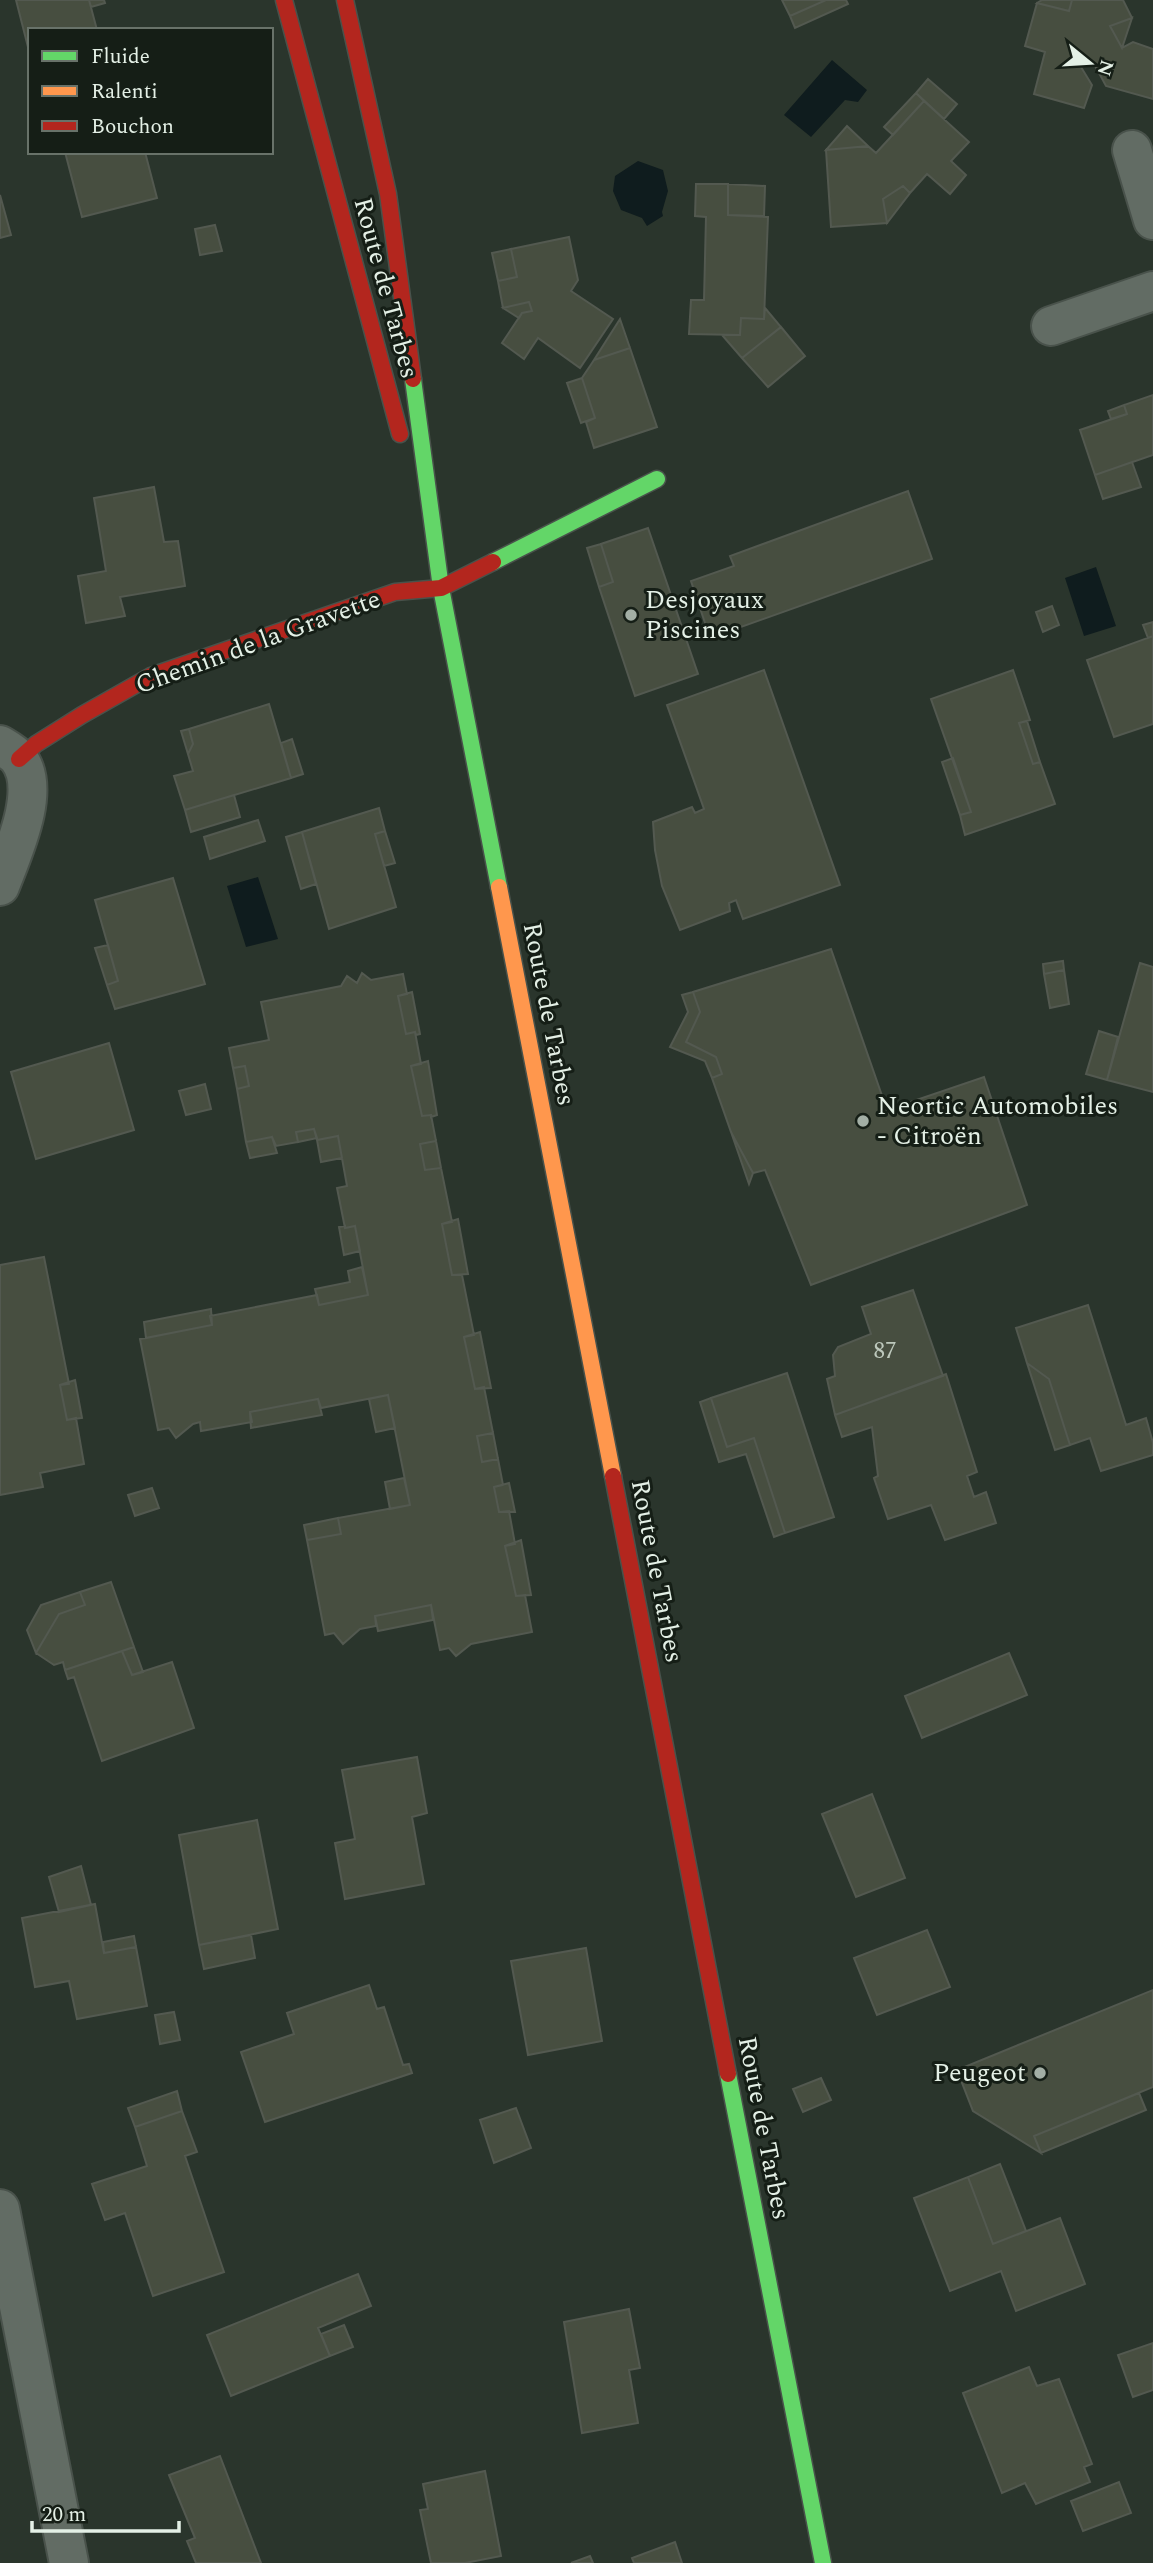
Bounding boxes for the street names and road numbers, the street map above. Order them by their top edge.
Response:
street label: Route de Tarbes [343,193,429,383]
street label: Chemin de la Gravette [130,579,386,705]
street label: Route de Tarbes [512,919,586,1109]
street label: Route de Tarbes [620,1476,694,1666]
street label: Route de Tarbes [727,2033,801,2223]

